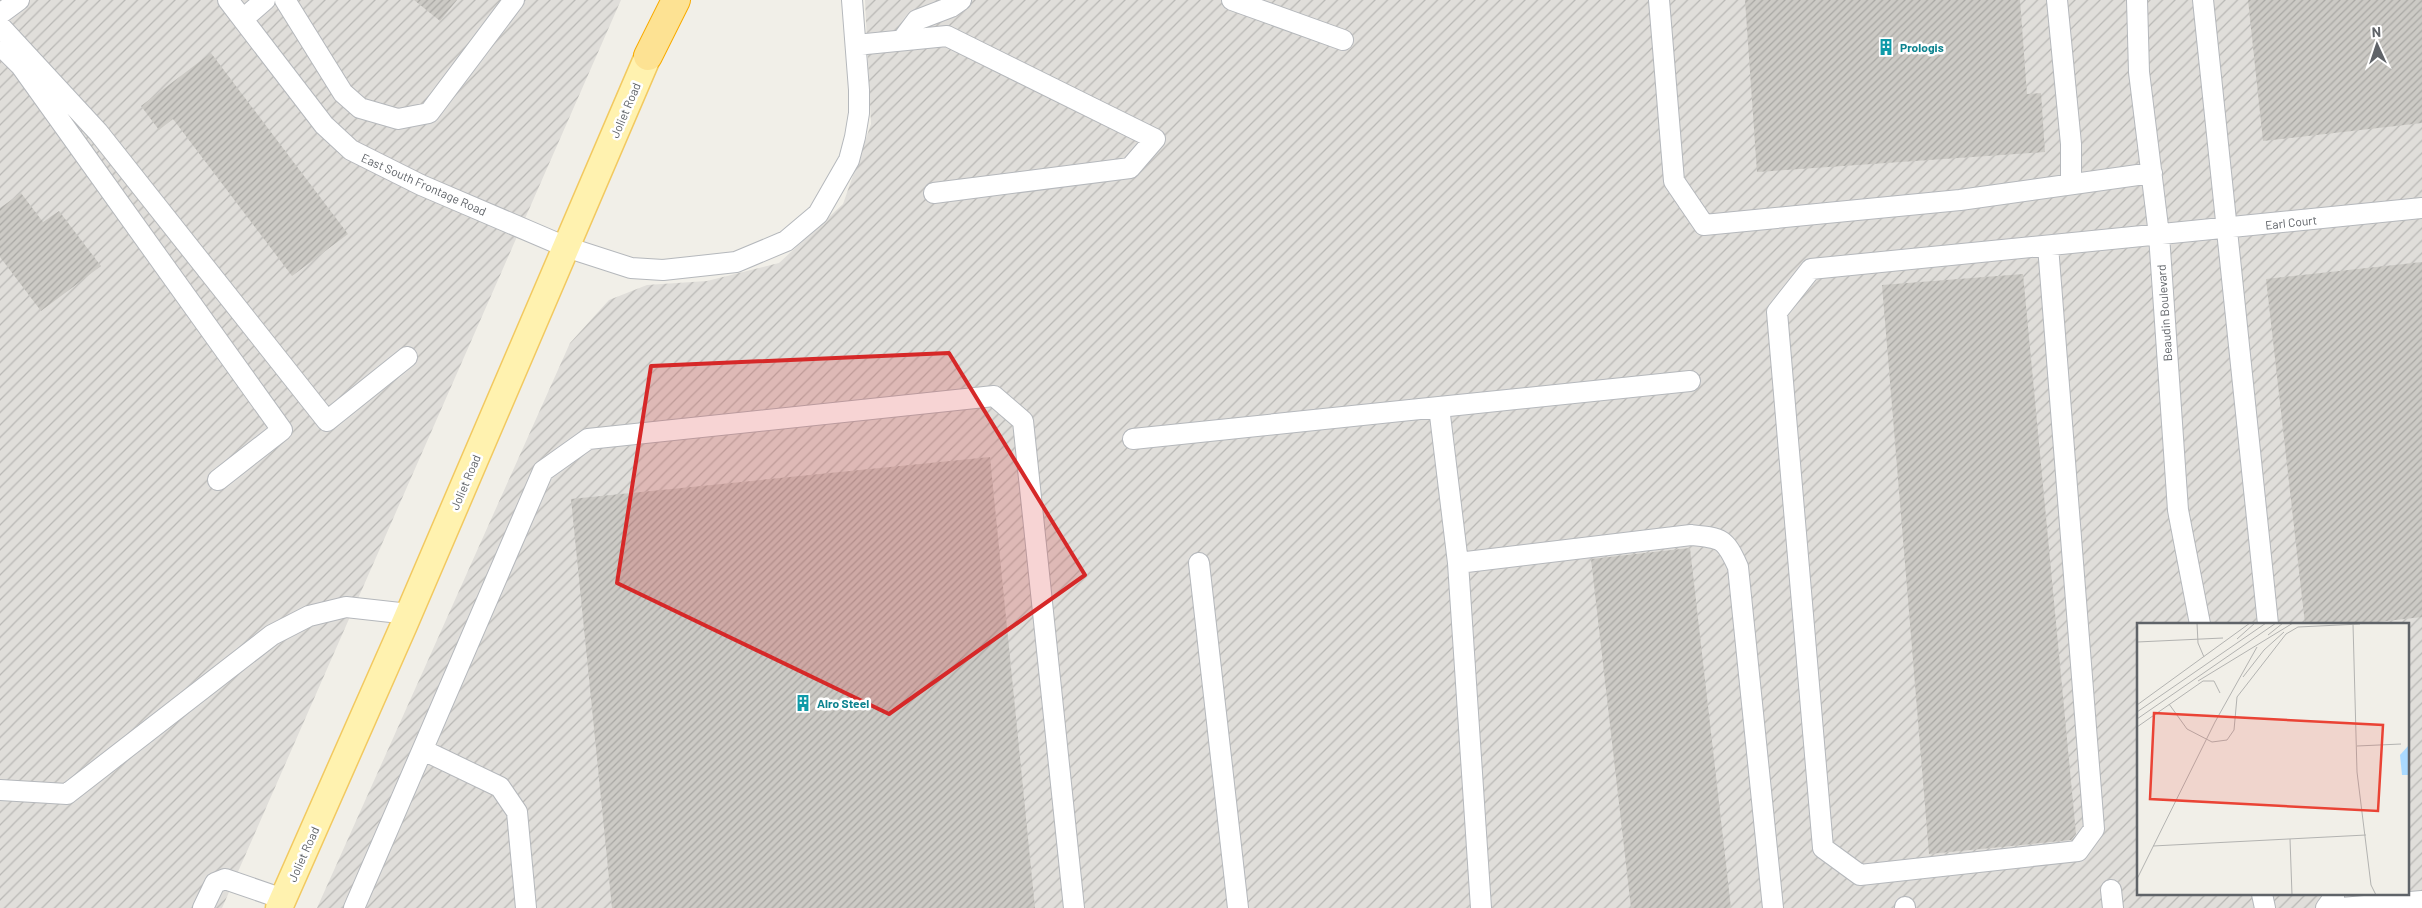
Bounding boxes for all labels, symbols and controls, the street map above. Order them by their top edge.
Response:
north arrow [2352,20,2402,70]
text: N [2371,23,2381,40]
building icon: Prologis [1876,37,1896,57]
place label: Prologis [1900,40,1944,54]
street label: Joliet Road [607,80,643,140]
street label: East South Frontage Road [359,150,489,218]
street label: Earl Court [2264,212,2318,232]
street label: Beaudin Boulevard [2154,264,2174,362]
street label: Joliet Road [447,452,483,512]
inset map [2137,623,2410,896]
building icon: Alro Steel [793,693,813,713]
place label: Alro Steel [817,696,869,710]
street label: Joliet Road [285,824,321,884]

